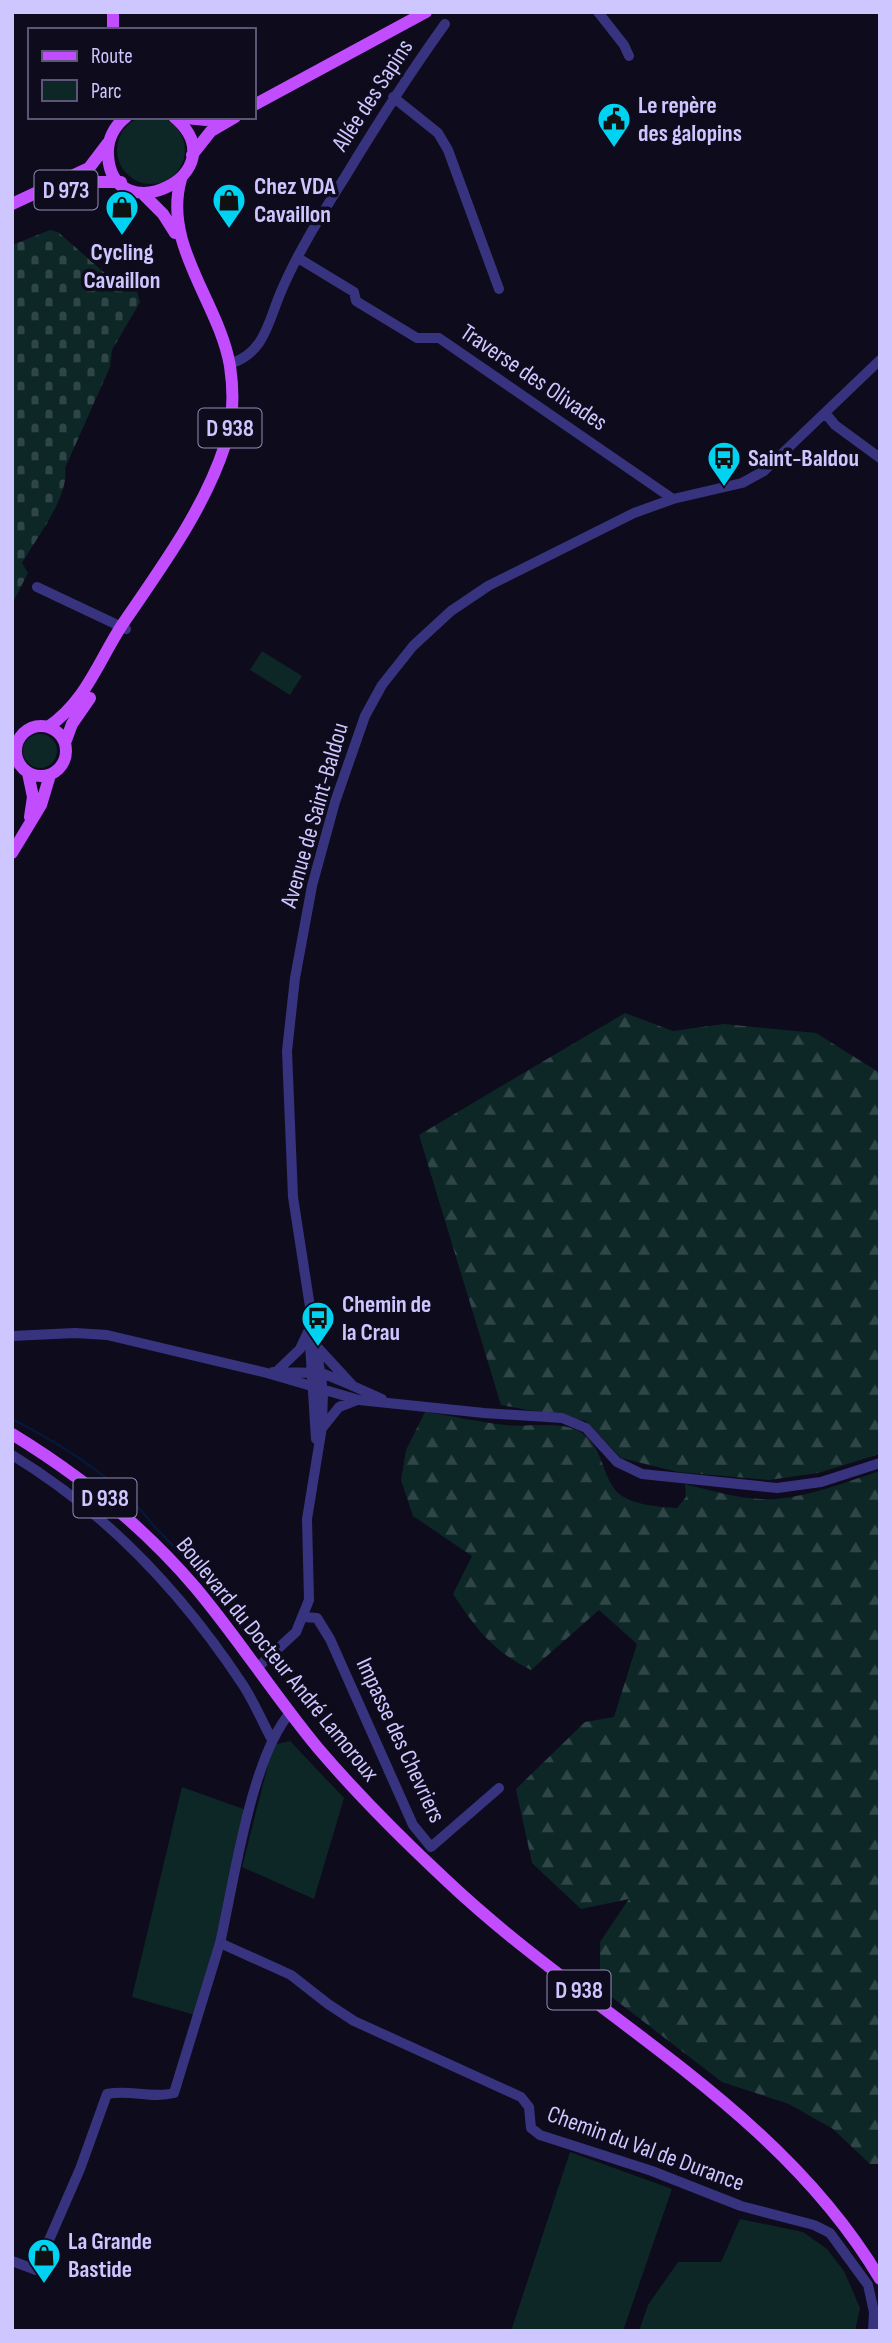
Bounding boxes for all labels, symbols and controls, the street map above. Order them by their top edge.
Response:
legend [28,28,256,119]
street label: Allée des Sapins [325,34,419,157]
text: Route [91,44,133,69]
text: Parc [91,79,122,104]
place label: Le repère des galopins [638,91,742,148]
public building icon: Le repère des galopins [595,100,633,149]
road number: D 973 [34,170,98,210]
place label: Chez VDA Cavaillon [254,172,336,229]
shop icon: Chez VDA Cavaillon [210,181,248,230]
shop icon: Cycling Cavaillon [103,188,141,237]
place label: Cycling Cavaillon [83,238,161,295]
street label: Traverse des Olivades [455,318,613,437]
road number: D 938 [198,408,262,448]
bus stop icon: Saint-Baldou [705,439,743,488]
place label: Saint-Baldou [748,444,859,473]
street label: Avenue de Saint-Baldou [274,719,355,912]
place label: Chemin de la Crau [342,1290,431,1347]
bus stop icon: Chemin de la Crau [299,1299,337,1348]
road number: D 938 [74,1478,136,1518]
street label: Boulevard du Docteur André Lamoroux [170,1531,385,1787]
street label: Impasse des Chevriers [350,1653,451,1827]
road number: D 938 [548,1970,610,2010]
street label: Chemin du Val de Durance [543,2099,748,2198]
place label: La Grande Bastide [68,2227,152,2284]
shop icon: La Grande Bastide [25,2236,63,2285]

